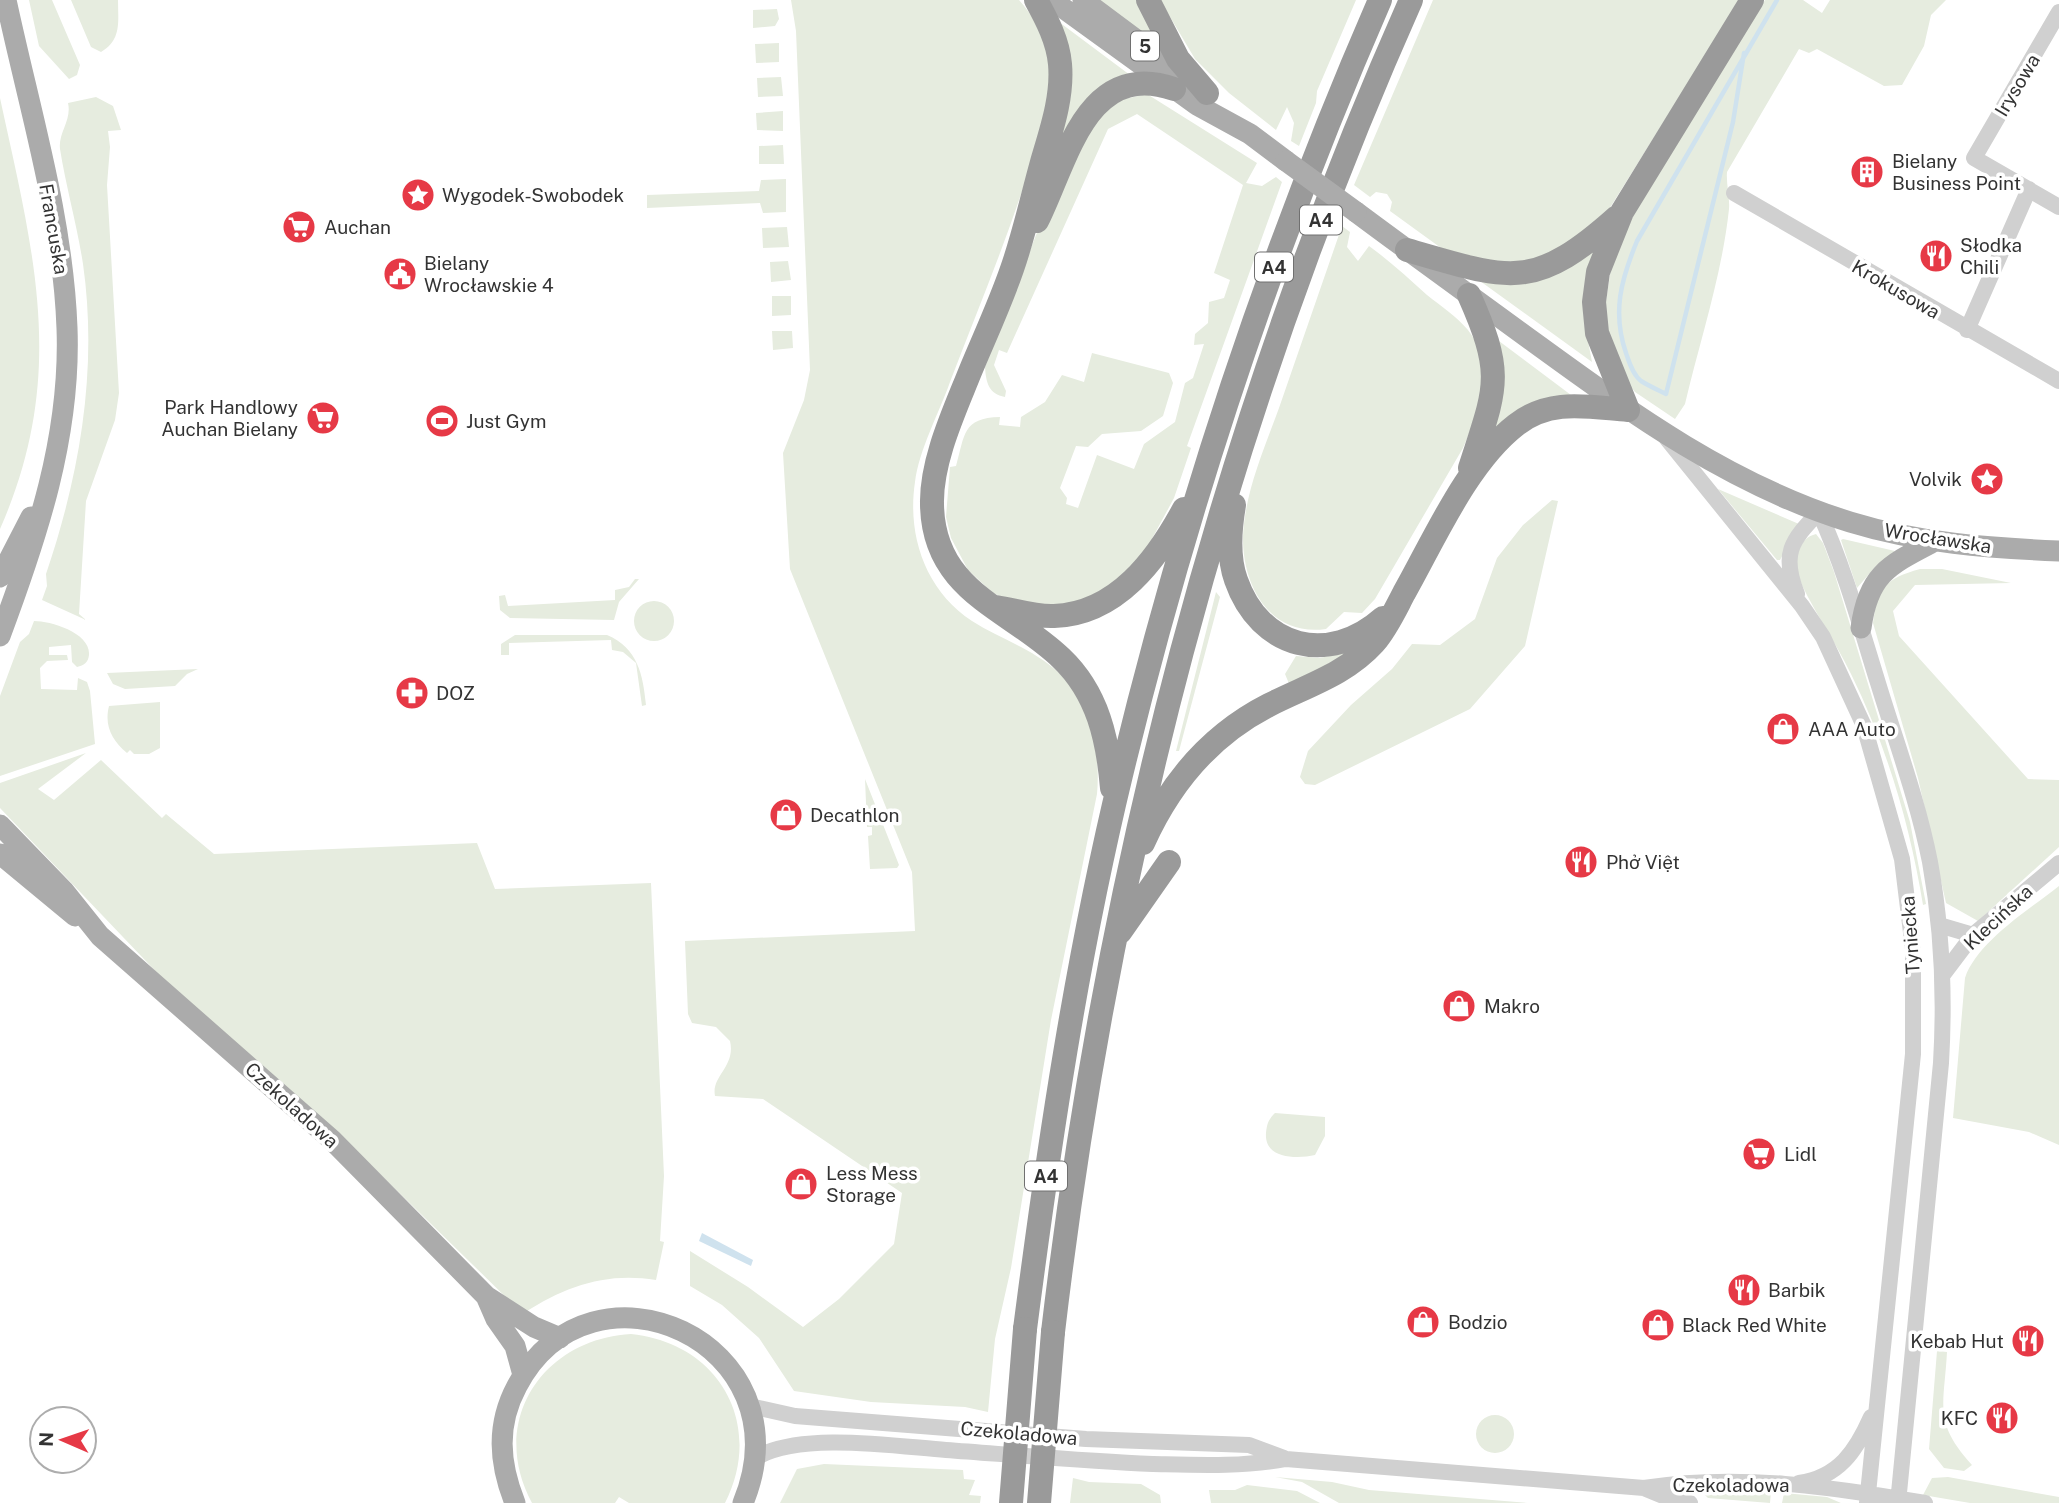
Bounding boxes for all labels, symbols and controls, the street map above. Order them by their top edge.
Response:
road number: 5 [1131,32,1159,60]
street label: Irysowa [1990,50,2044,120]
place label: Bielany Business Point [1892,150,2021,194]
building icon: Bielany Business Point [1848,153,1886,191]
place icon: Wygodek-Swobodek [399,176,437,214]
street label: Francuska [35,182,73,276]
place label: Wygodek-Swobodek [442,184,625,206]
road number: A4 [1300,205,1342,234]
supermarket icon: Auchan [280,208,318,246]
place label: Auchan [324,216,391,238]
place label: Słodka Chili [1960,234,2022,278]
restaurant icon: Słodka Chili [1917,237,1955,275]
place label: Bielany Wrocławskie 4 [424,252,554,296]
road number: А4 [1255,253,1293,282]
public building icon: Bielany Wrocławskie 4 [381,255,419,293]
street label: Krokusowa [1848,255,1944,323]
place label: Park Handlowy Auchan Bielany [161,396,298,440]
supermarket icon: Park Handlowy Auchan Bielany [304,399,342,437]
sports icon: Just Gym [423,402,461,440]
place label: Just Gym [466,410,546,432]
place icon: Volvik [1968,460,2006,498]
place label: Volvik [1909,468,1962,490]
street label: Wrocławska [1883,519,1993,557]
pharmacy icon: DOZ [393,674,431,712]
place label: DOZ [436,682,475,704]
shop icon: AAA Auto [1764,710,1802,748]
place label: AAA Auto [1808,718,1896,740]
shop icon: Decathlon [767,796,805,834]
place label: Decathlon [810,804,900,826]
restaurant icon: Phở Việt [1562,843,1600,881]
place label: Phở Việt [1606,851,1680,873]
street label: Klecińska [1959,880,2037,954]
street label: Tyniecka [1896,895,1924,975]
shop icon: Makro [1440,987,1478,1025]
place label: Makro [1484,995,1540,1017]
street label: Czekoladowa [241,1058,343,1152]
supermarket icon: Lidl [1740,1135,1778,1173]
place label: Lidl [1784,1143,1817,1165]
place label: Less Mess Storage [826,1162,918,1206]
road number: A4 [1025,1162,1067,1190]
shop icon: Less Mess Storage [782,1165,820,1203]
restaurant icon: Barbik [1725,1271,1763,1309]
place label: Barbik [1768,1279,1826,1301]
shop icon: Bodzio [1404,1303,1442,1341]
shop icon: Black Red White [1639,1306,1677,1344]
place label: Bodzio [1448,1311,1507,1333]
place label: Black Red White [1682,1314,1827,1336]
restaurant icon: Kebab Hut [2009,1322,2047,1360]
place label: Kebab Hut [1910,1330,2004,1352]
restaurant icon: KFC [1983,1399,2021,1437]
north arrow [28,1405,98,1475]
place label: KFC [1941,1407,1978,1429]
street label: Czekoladowa [960,1417,1078,1449]
text: N [35,1432,57,1447]
street label: Czekoladowa [1672,1474,1790,1496]

